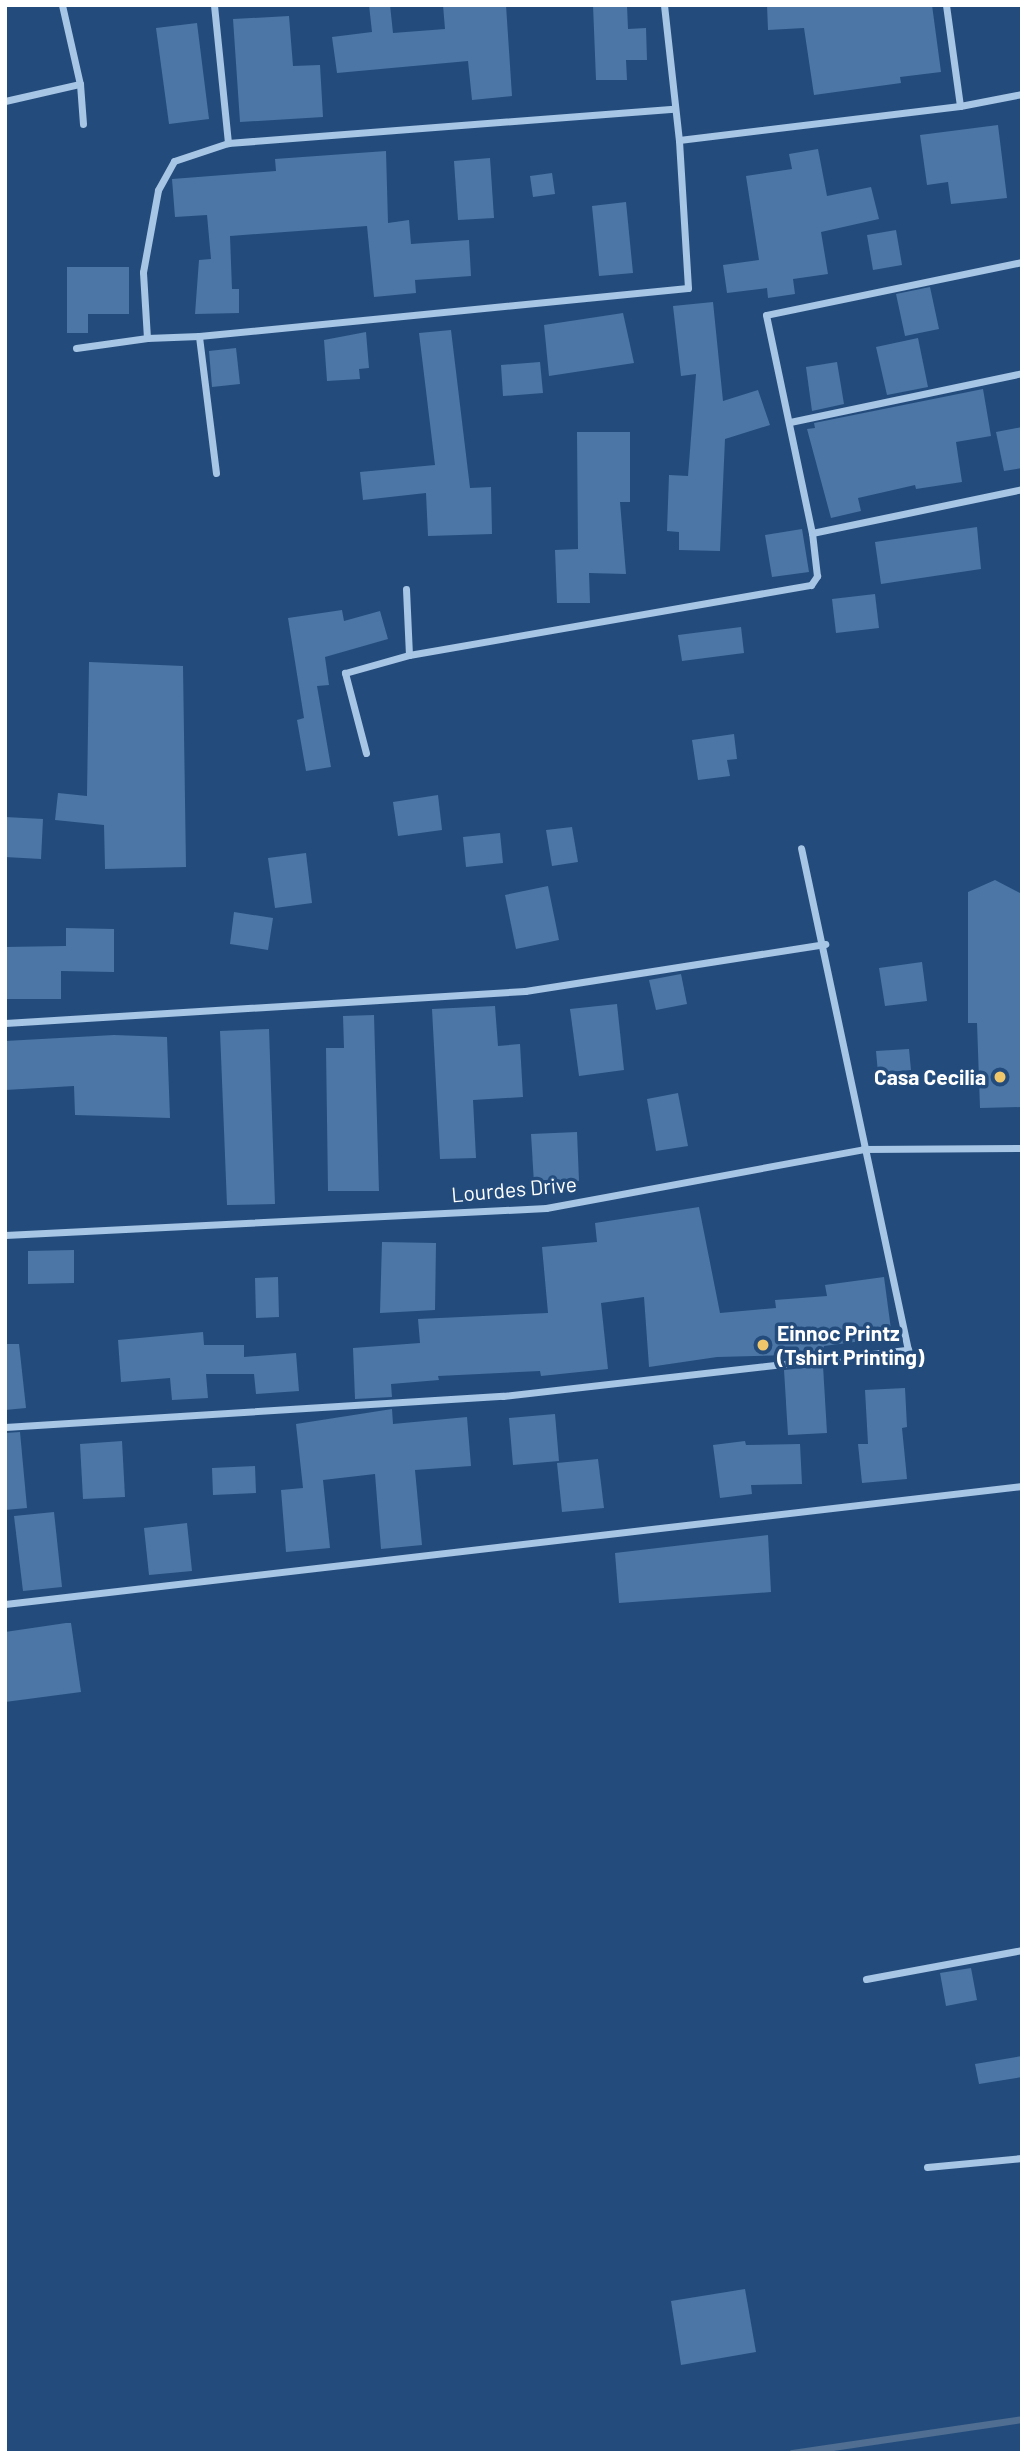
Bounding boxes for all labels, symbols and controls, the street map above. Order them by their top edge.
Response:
place label: Casa Cecilia [874,1064,986,1090]
marker: Casa Cecilia [992,1069,1008,1085]
street label: Lourdes Drive [450,1171,578,1207]
place label: Einnoc Printz (Tshirt Printing) [777,1320,924,1370]
marker: Einnoc Printz (Tshirt Printing) [755,1337,771,1353]

